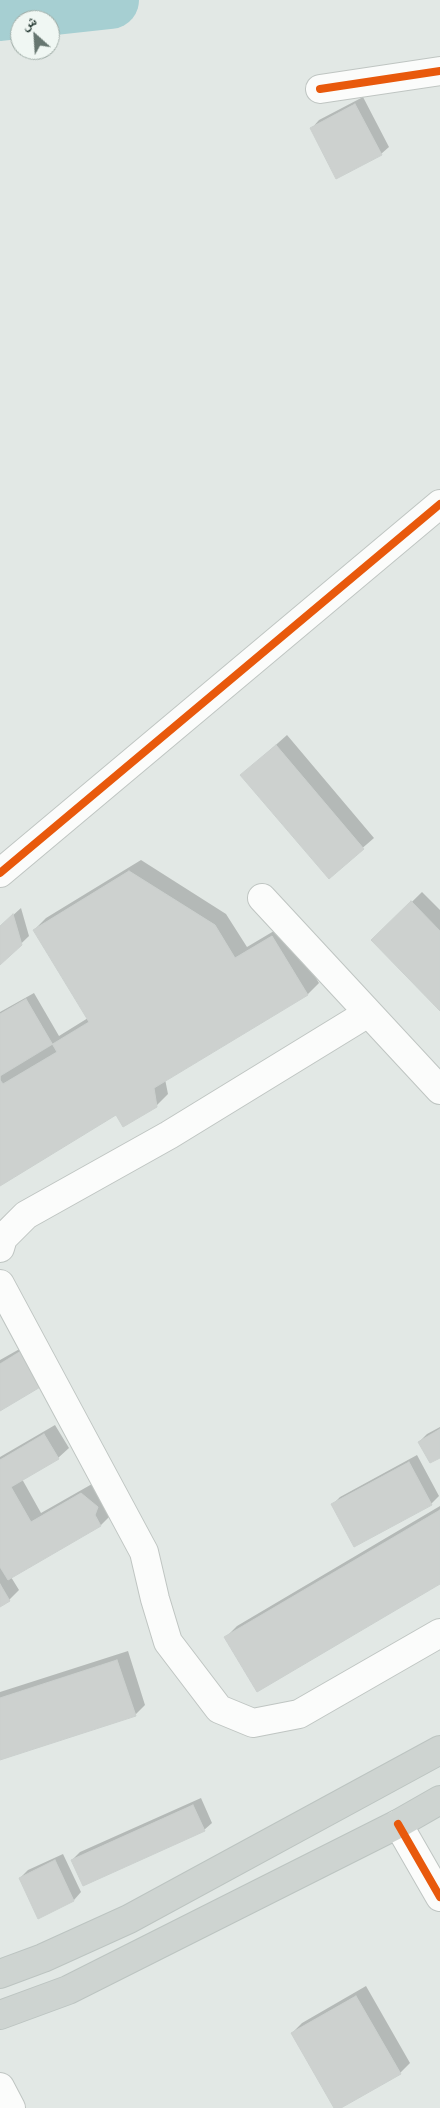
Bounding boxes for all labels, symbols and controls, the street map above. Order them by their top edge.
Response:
north arrow [10,10,60,60]
text: ش [19,12,39,33]

